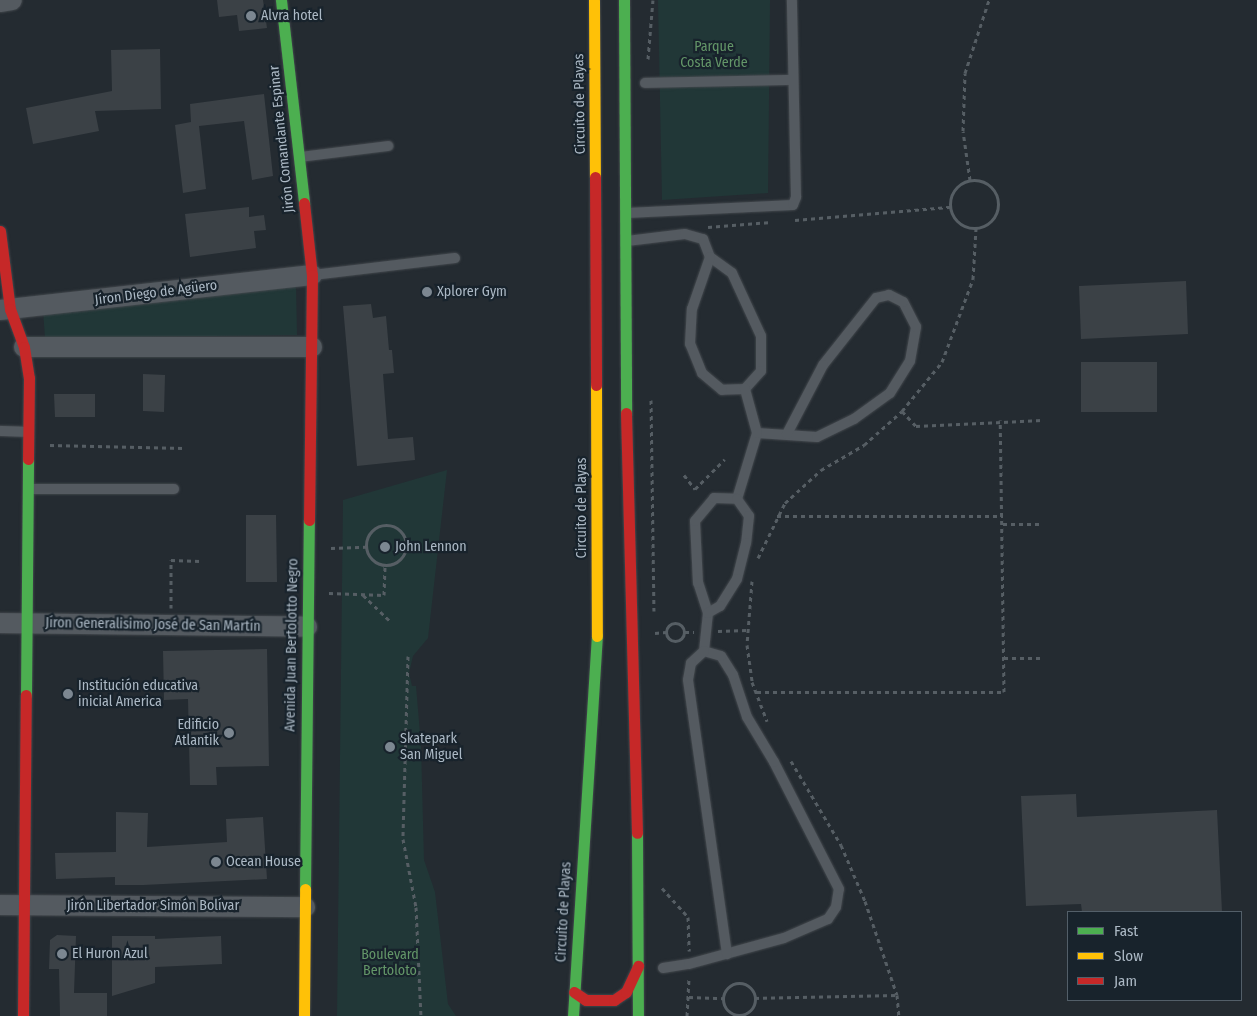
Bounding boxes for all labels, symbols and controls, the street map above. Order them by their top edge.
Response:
place label: Alvra hotel [261,8,322,24]
marker: Alvra hotel [245,10,257,22]
park label: Parque Costa Verde [680,39,748,72]
street label: Circuito de Playas [571,53,589,155]
street label: Jirón Comandante Espinar [266,65,298,213]
street label: Jíron Diego de Agüero [94,277,218,309]
place label: Xplorer Gym [437,284,507,300]
marker: Xplorer Gym [421,286,433,298]
street label: Circuito de Playas [574,458,590,558]
place label: John Lennon [395,539,467,555]
marker: John Lennon [379,541,391,553]
street label: Avenida Juan Bertolotto Negro [282,558,302,732]
street label: Jíron Generalisimo José de San Martín [45,615,261,635]
place label: Institución educativa inicial America [78,678,198,710]
marker: Institución educativa inicial America [62,688,74,700]
place label: Edificio Atlantik [175,717,219,750]
marker: Edificio Atlantik [223,727,235,739]
place label: Skatepark San Miguel [400,731,462,764]
marker: Skatepark San Miguel [384,741,396,753]
place label: Ocean House [226,854,301,870]
marker: Ocean House [210,856,222,868]
street label: Circuito de Playas [553,861,575,963]
street label: Jirón Libertador Simón Bolívar [67,898,239,914]
legend [1067,911,1242,1001]
text: Fast [1114,922,1138,940]
place label: El Huron Azul [72,946,148,962]
park label: Boulevard Bertoloto [361,947,419,980]
text: Slow [1114,947,1143,965]
marker: El Huron Azul [56,948,68,960]
text: Jam [1114,972,1137,990]

